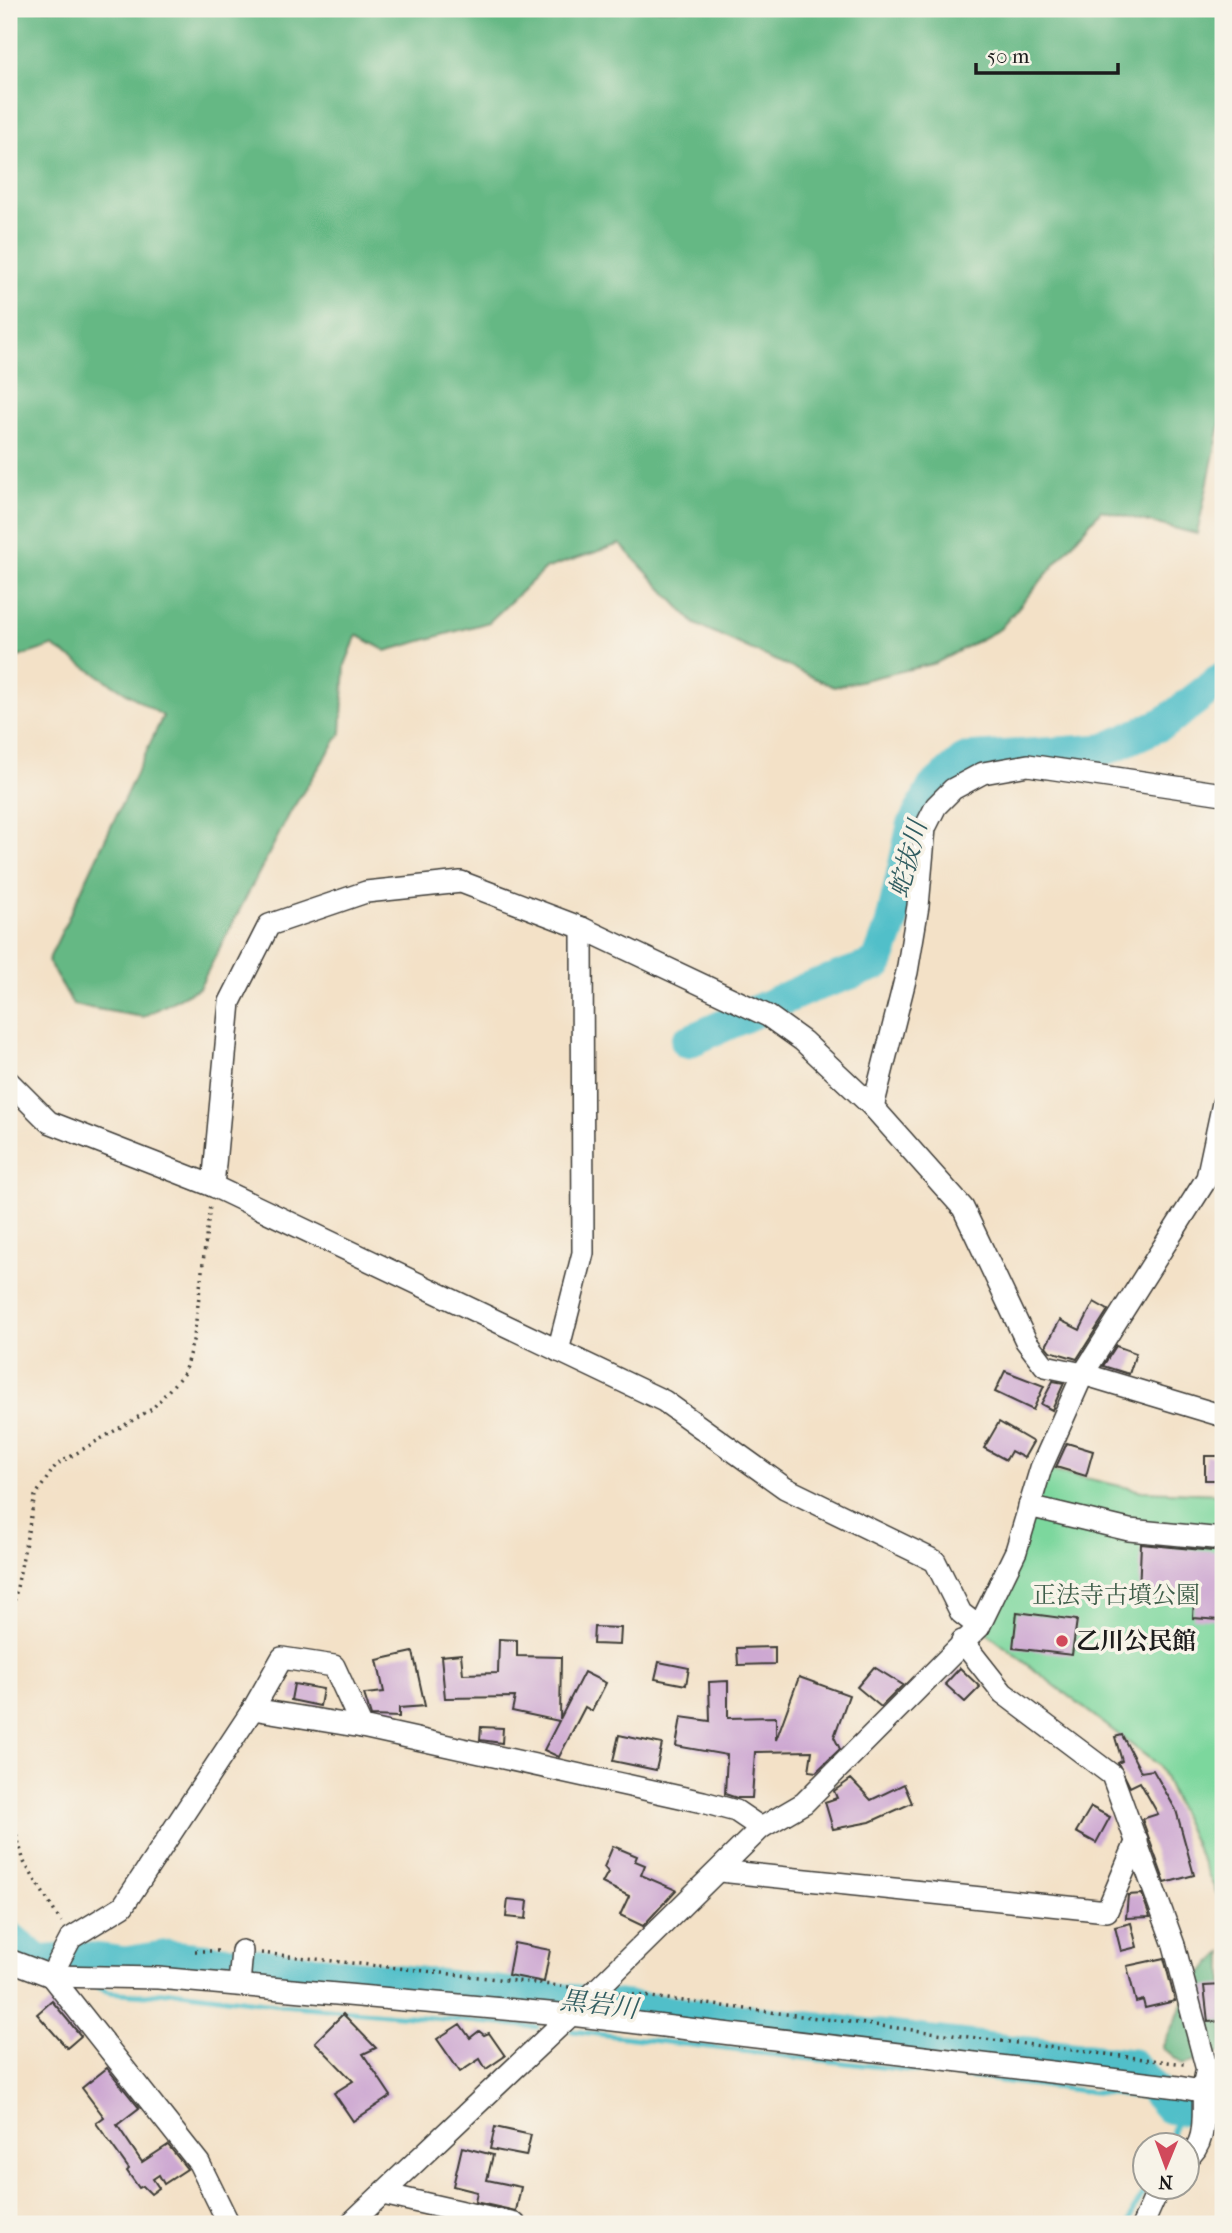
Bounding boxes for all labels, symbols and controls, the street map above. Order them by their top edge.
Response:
scale bar [976,32,1118,76]
text: 50 m [987,44,1030,68]
water label: 蛇抜川 [883,815,934,901]
park label: 正法寺古墳公園 [1032,1581,1200,1609]
place label: 乙川公民館 [1076,1627,1196,1655]
marker: 乙川公民館 [1054,1633,1070,1649]
water label: 黒岩川 [558,1984,643,2025]
north arrow [1130,2132,1200,2202]
text: N [1158,2171,1173,2193]

